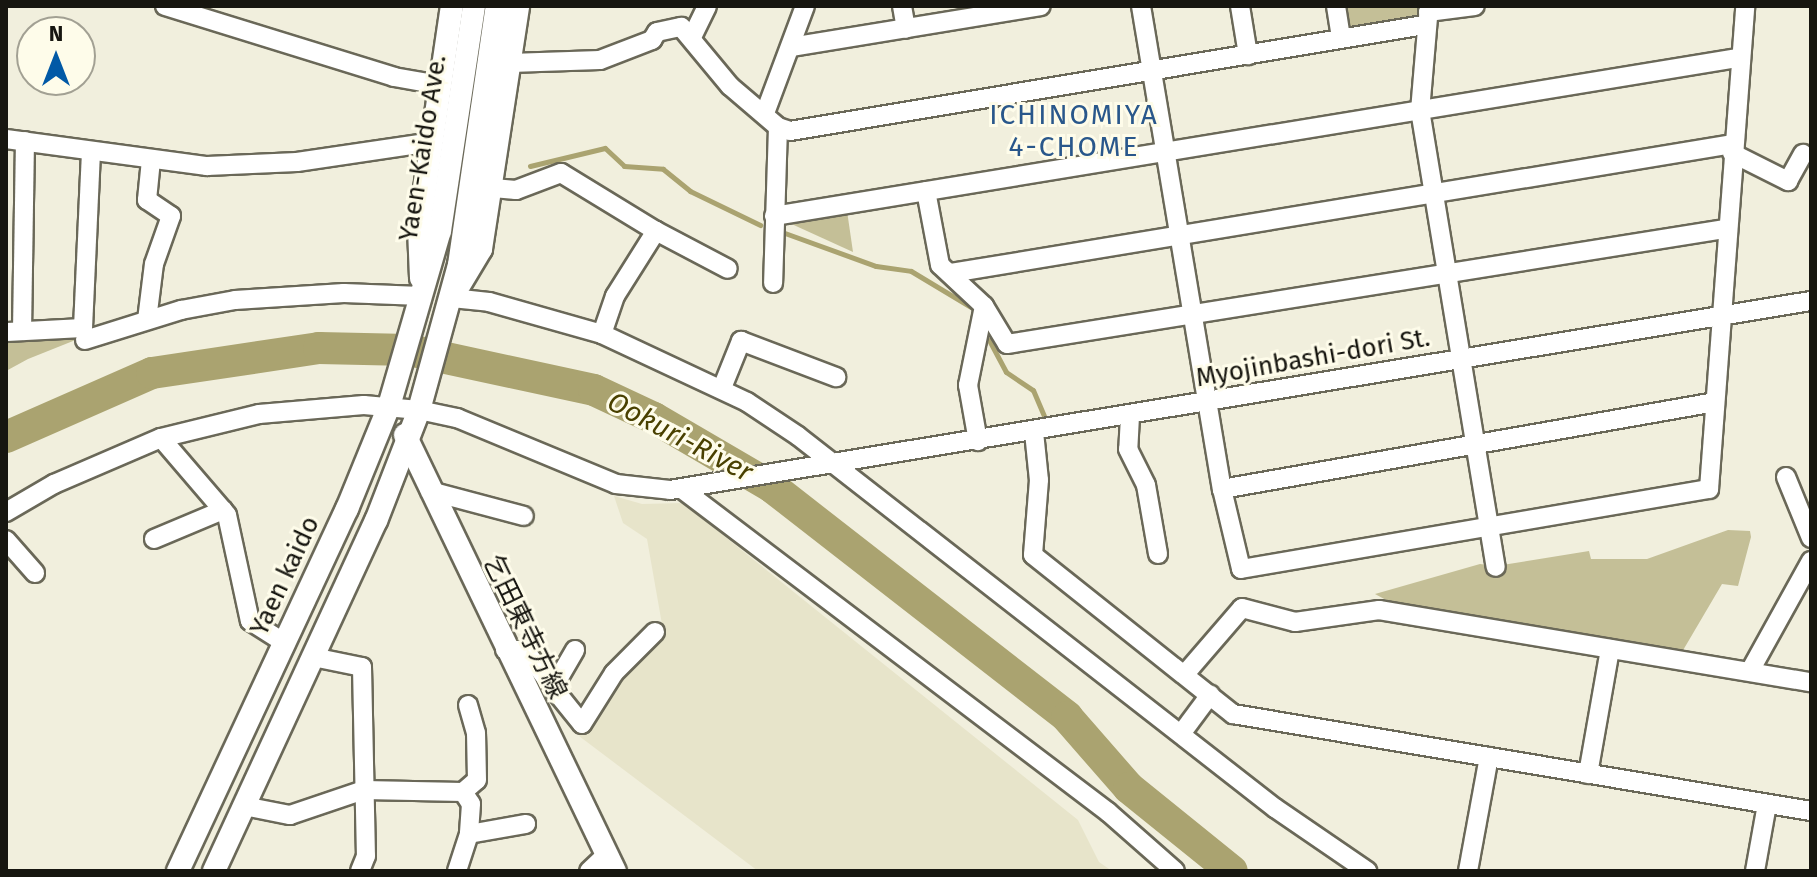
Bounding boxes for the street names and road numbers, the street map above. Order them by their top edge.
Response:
street label: Yaen-Kaido Ave. [393,53,453,243]
street label: Myojinbashi-dori St. [1194,322,1432,394]
street label: Yaen kaido [244,511,326,641]
street label: 乞田東寺方線 [477,550,573,704]

